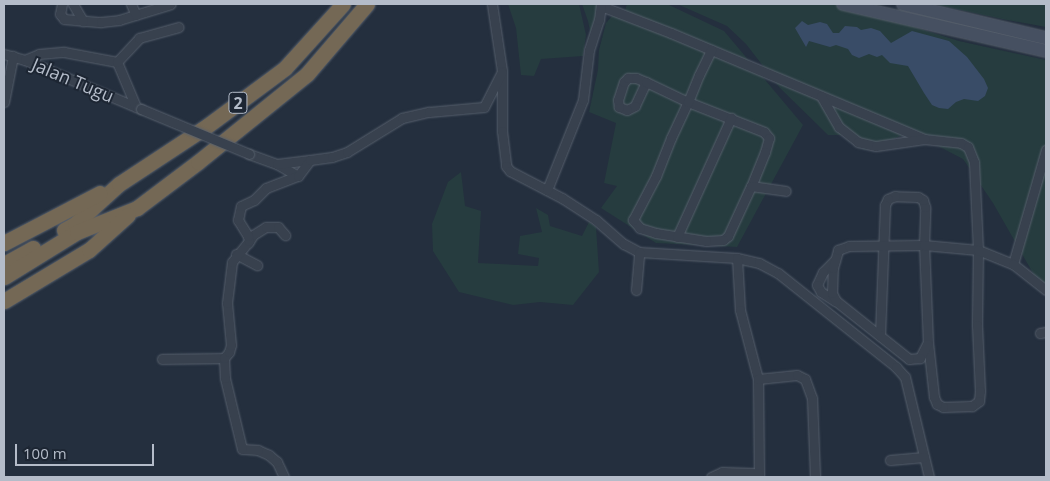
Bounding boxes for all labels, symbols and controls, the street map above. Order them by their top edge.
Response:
street label: Jalan Tugu [29,53,117,107]
road number: 2 [228,90,248,116]
scale bar [18,434,156,466]
text: 100 m [23,443,67,463]

